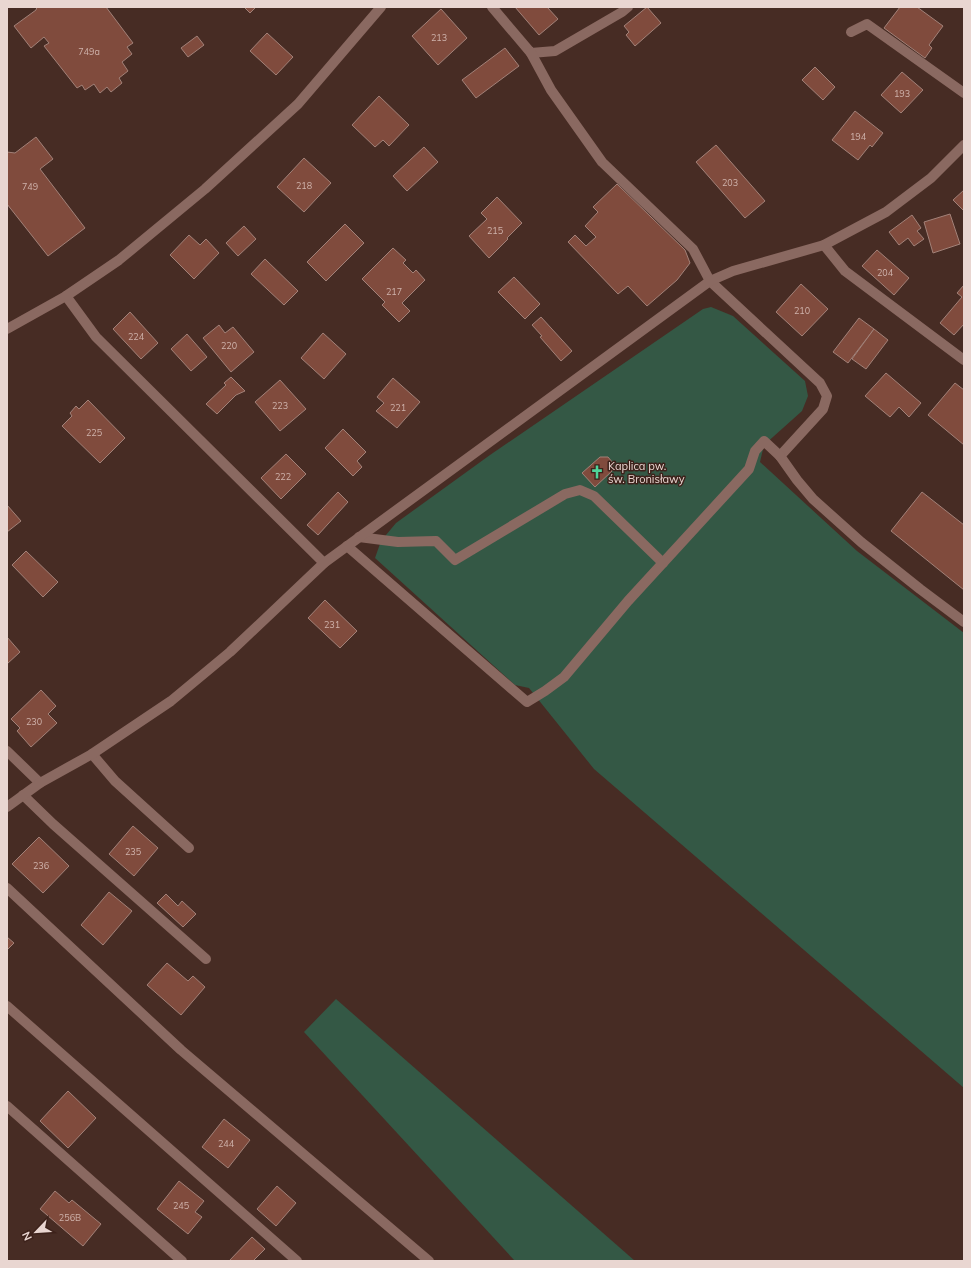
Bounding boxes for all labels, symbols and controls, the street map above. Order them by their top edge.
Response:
house number: 213 [431,32,447,43]
house number: 749a [78,46,100,57]
house number: 193 [894,88,910,99]
house number: 194 [850,131,867,142]
house number: 203 [722,177,738,188]
house number: 218 [296,180,312,191]
house number: 749 [22,181,38,192]
house number: 215 [487,225,504,236]
house number: 204 [877,267,894,278]
house number: 217 [386,286,402,297]
house number: 210 [794,305,810,316]
house number: 224 [128,331,145,342]
house number: 220 [221,340,237,351]
house number: 223 [272,400,288,411]
house number: 221 [390,402,406,413]
house number: 225 [86,427,103,438]
place label: Kaplica pw. św. Bronisławy [608,459,685,486]
church icon: Kaplica pw. św. Bronisławy [589,464,605,480]
house number: 222 [275,471,291,482]
house number: 231 [324,619,340,630]
house number: 230 [26,716,42,727]
house number: 235 [125,846,142,857]
house number: 236 [33,860,49,871]
house number: 244 [218,1138,235,1149]
house number: 245 [173,1200,190,1211]
north arrow [16,1212,56,1252]
house number: 256B [59,1212,81,1223]
text: N [19,1230,35,1243]

